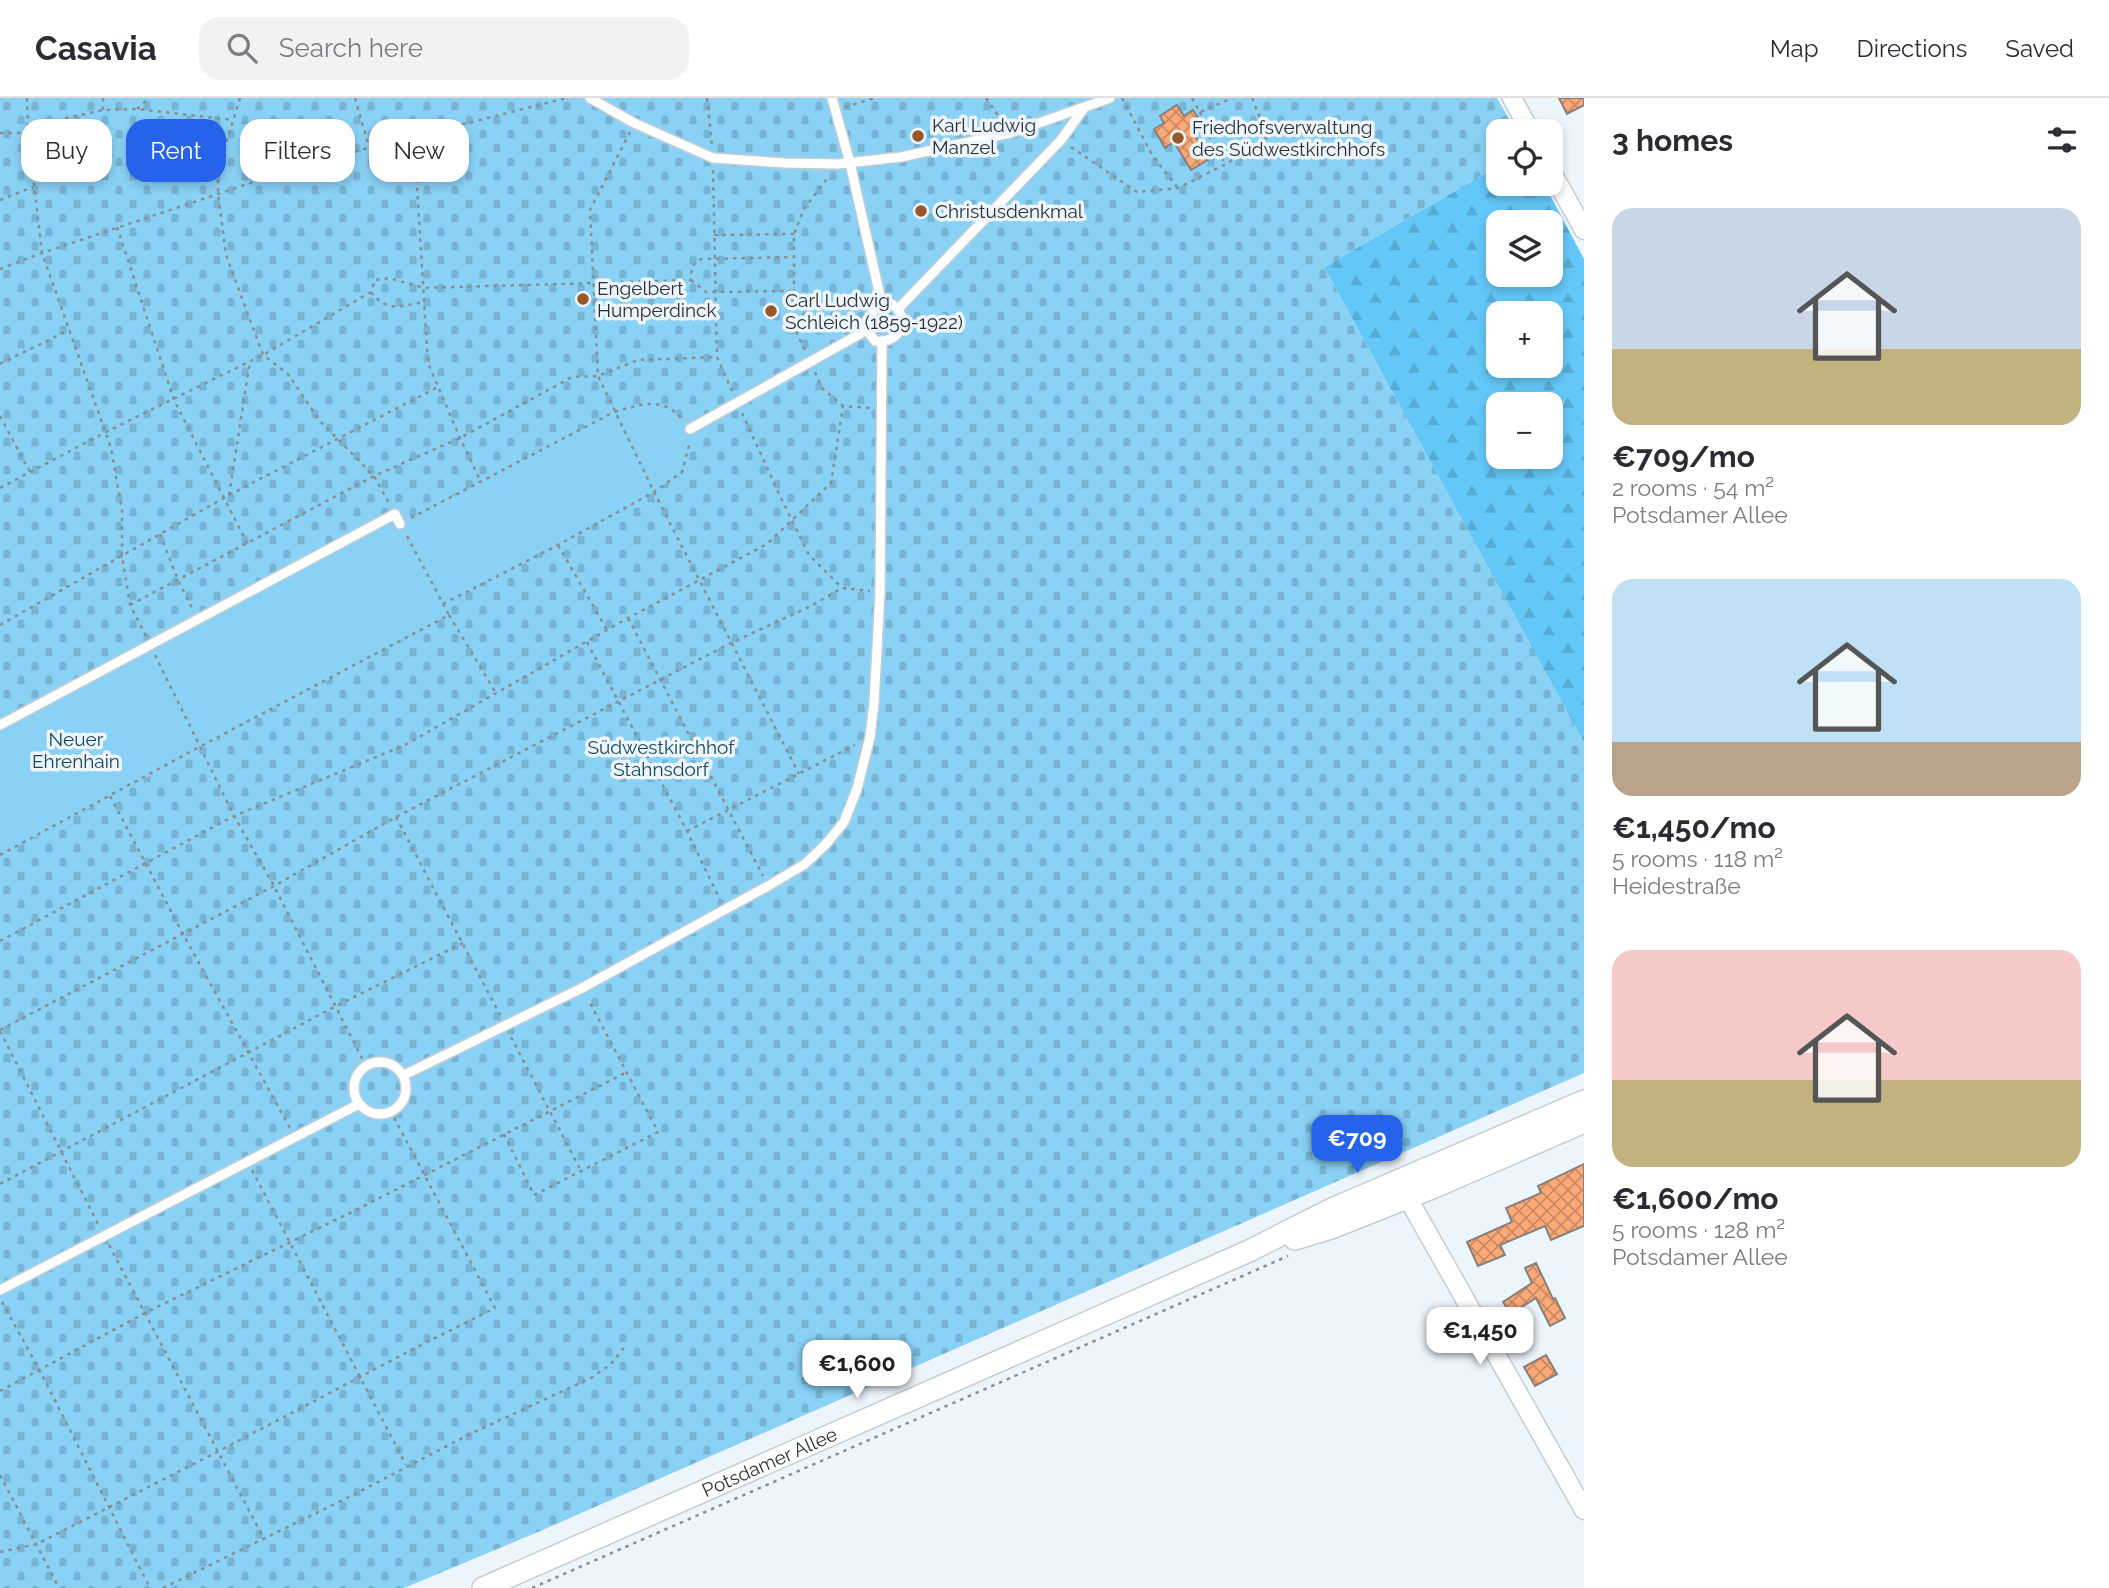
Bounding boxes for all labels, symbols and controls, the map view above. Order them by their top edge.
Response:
search box [199,17,689,80]
text: Casavia [35,29,157,68]
icon: search [223,29,261,67]
text: Search here [279,33,423,63]
text: Map [1770,34,1819,63]
text: Directions [1857,34,1967,63]
text: Saved [2005,34,2074,63]
place label: Karl Ludwig Manzel [932,114,1036,158]
place label: Friedhofsverwaltung des Südwestkirchhofs [1192,116,1385,160]
chip: Buy [21,119,112,182]
chip: Rent [126,119,226,182]
chip: Filters [240,119,355,182]
chip: New [369,119,469,182]
map controls [1486,119,1563,469]
button: locate [1486,119,1563,196]
icon: filters [2043,121,2081,159]
text: 3 homes [1612,123,1733,158]
marker: Karl Ludwig Manzel [910,128,926,144]
marker: Friedhofsverwaltung des Südwestkirchhofs [1170,130,1186,146]
place label: Christusdenkmal [935,200,1084,222]
marker: Christusdenkmal [913,203,929,219]
button: layers [1486,210,1563,287]
icon: home [1784,253,1910,379]
place label: Engelbert Humperdinck [597,277,717,321]
place label: Carl Ludwig Schleich (1859-1922) [785,289,963,333]
marker: Engelbert Humperdinck [575,291,591,307]
button: + [1486,301,1563,378]
marker: Carl Ludwig Schleich (1859-1922) [763,303,779,319]
button: − [1486,392,1563,469]
text: €709/mo [1612,439,1755,474]
text: 2 rooms · 54 m² [1612,474,1774,501]
text: Potsdamer Allee [1612,501,1788,528]
icon: home [1784,624,1910,750]
park label: Neuer Ehrenhain [32,728,120,772]
park label: Südwestkirchhof Stahnsdorf [587,736,735,780]
text: €1,450/mo [1612,810,1776,845]
text: 5 rooms · 118 m² [1612,845,1783,872]
text: Heidestraße [1612,872,1741,899]
icon: home [1784,995,1910,1121]
pin: €709 [1316,1116,1398,1175]
text: €709 [1328,1124,1386,1151]
text: €1,600/mo [1612,1181,1779,1216]
text: 5 rooms · 128 m² [1612,1216,1785,1243]
text: Potsdamer Allee [1612,1243,1788,1270]
pin: €1,450 [1423,1308,1537,1367]
text: €1,450 [1442,1316,1518,1343]
pin: €1,600 [800,1340,914,1400]
text: €1,600 [818,1349,896,1376]
street label: Potsdamer Allee [699,1423,840,1501]

